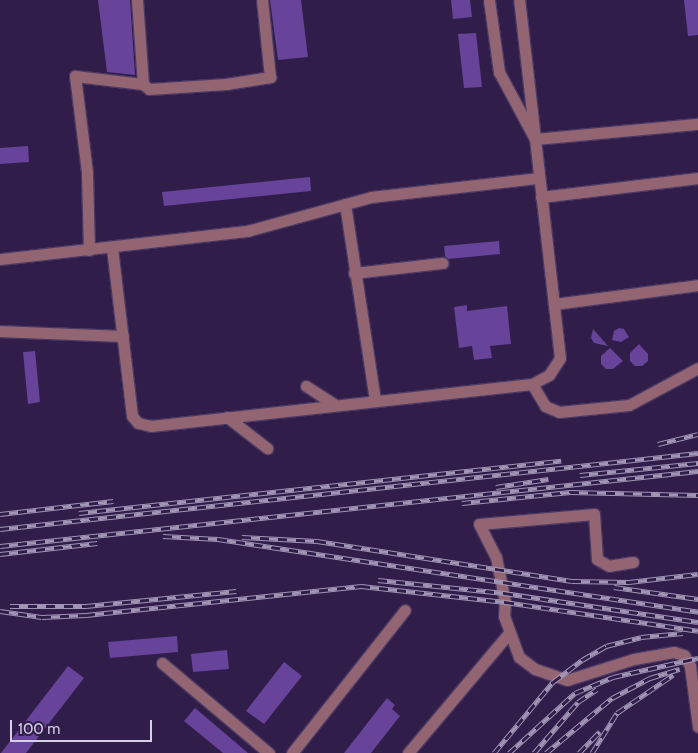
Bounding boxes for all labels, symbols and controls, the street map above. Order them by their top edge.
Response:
scale bar [12,710,155,742]
text: 100 m [18,720,60,738]

